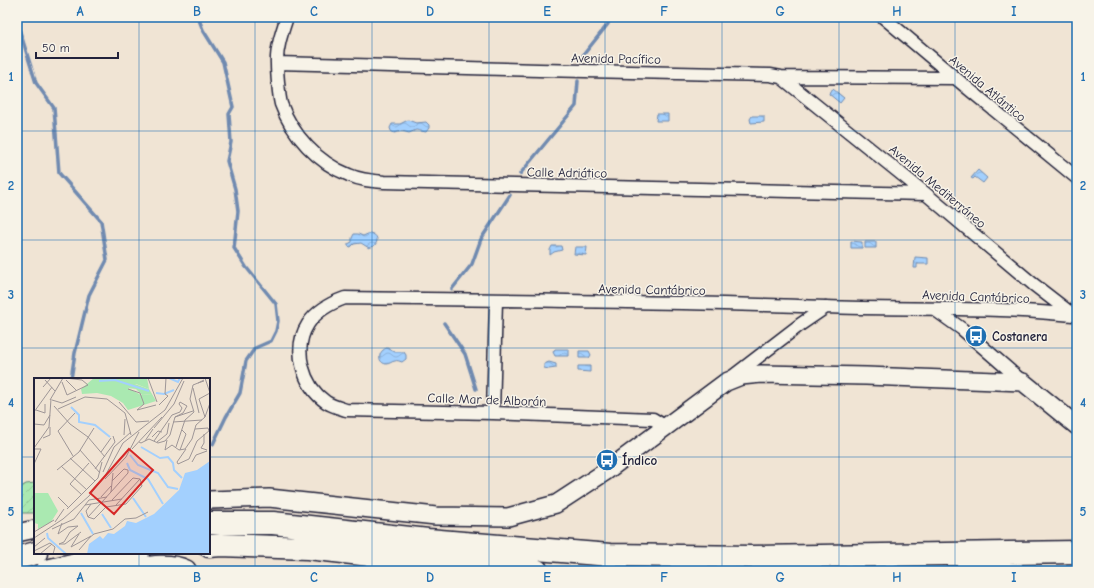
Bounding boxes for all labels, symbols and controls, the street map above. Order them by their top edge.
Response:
text: A [76,4,84,19]
text: B [193,4,201,19]
text: C [310,4,318,19]
text: D [426,4,434,19]
text: E [543,4,551,19]
text: F [660,4,668,19]
text: G [775,4,785,19]
text: H [892,4,902,19]
text: I [1011,4,1017,19]
scale bar [36,34,118,60]
text: 50 m [42,41,70,55]
street label: Avenida Pacífico [571,50,661,67]
street label: Avenida Atlántico [946,52,1029,125]
text: 1 [8,69,14,84]
text: 1 [1080,69,1086,84]
street label: Avenida Mediterráneo [886,142,989,231]
street label: Calle Adriático [527,164,607,181]
text: 2 [8,178,14,193]
text: 2 [1080,178,1086,193]
street label: Avenida Cantábrico [598,281,706,298]
text: 3 [8,287,14,302]
street label: Avenida Cantábrico [922,287,1030,306]
text: 3 [1080,287,1086,302]
bus stop icon: Costanera [963,323,989,349]
place label: Costanera [992,329,1048,344]
inset map [34,378,210,554]
street label: Calle Mar de Alborán [427,390,547,409]
text: 4 [8,395,14,410]
text: 4 [1080,395,1086,410]
bus stop icon: Índico [594,447,620,473]
place label: Índico [622,452,657,468]
text: 5 [8,504,15,519]
text: 5 [1080,504,1087,519]
text: A [76,570,84,585]
text: B [193,570,201,585]
text: C [310,570,318,585]
text: D [426,570,434,585]
text: E [543,570,551,585]
text: F [660,570,668,585]
text: G [775,570,785,585]
text: H [892,570,902,585]
text: I [1011,570,1017,585]

